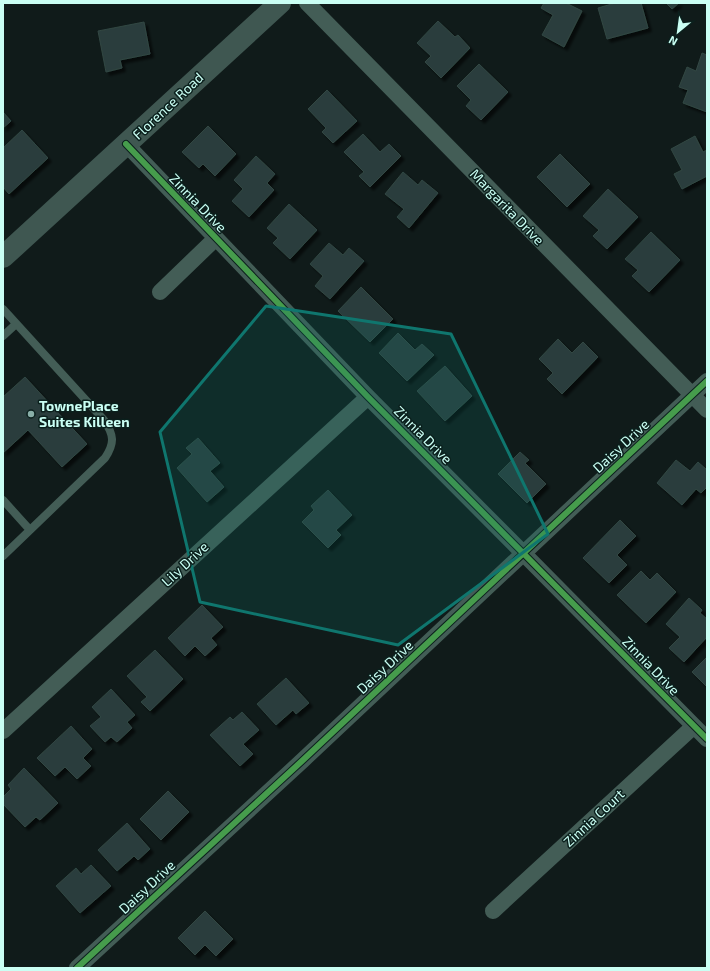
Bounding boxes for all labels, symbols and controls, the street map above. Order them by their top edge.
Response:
north arrow [658,12,698,52]
text: N [666,34,680,49]
street label: Florence Road [129,69,206,143]
street label: Margarita Drive [467,165,548,248]
street label: Zinnia Drive [166,170,231,236]
place label: TownePlace Suites Killeen [39,397,130,430]
street label: Zinnia Drive [391,402,456,467]
marker: TownePlace Suites Killeen [26,409,36,419]
street label: Daisy Drive [589,415,652,476]
street label: Lily Drive [158,538,212,590]
street label: Zinnia Drive [619,633,684,699]
street label: Daisy Drive [353,636,416,697]
street label: Zinnia Court [560,785,628,850]
street label: Daisy Drive [115,856,178,917]

